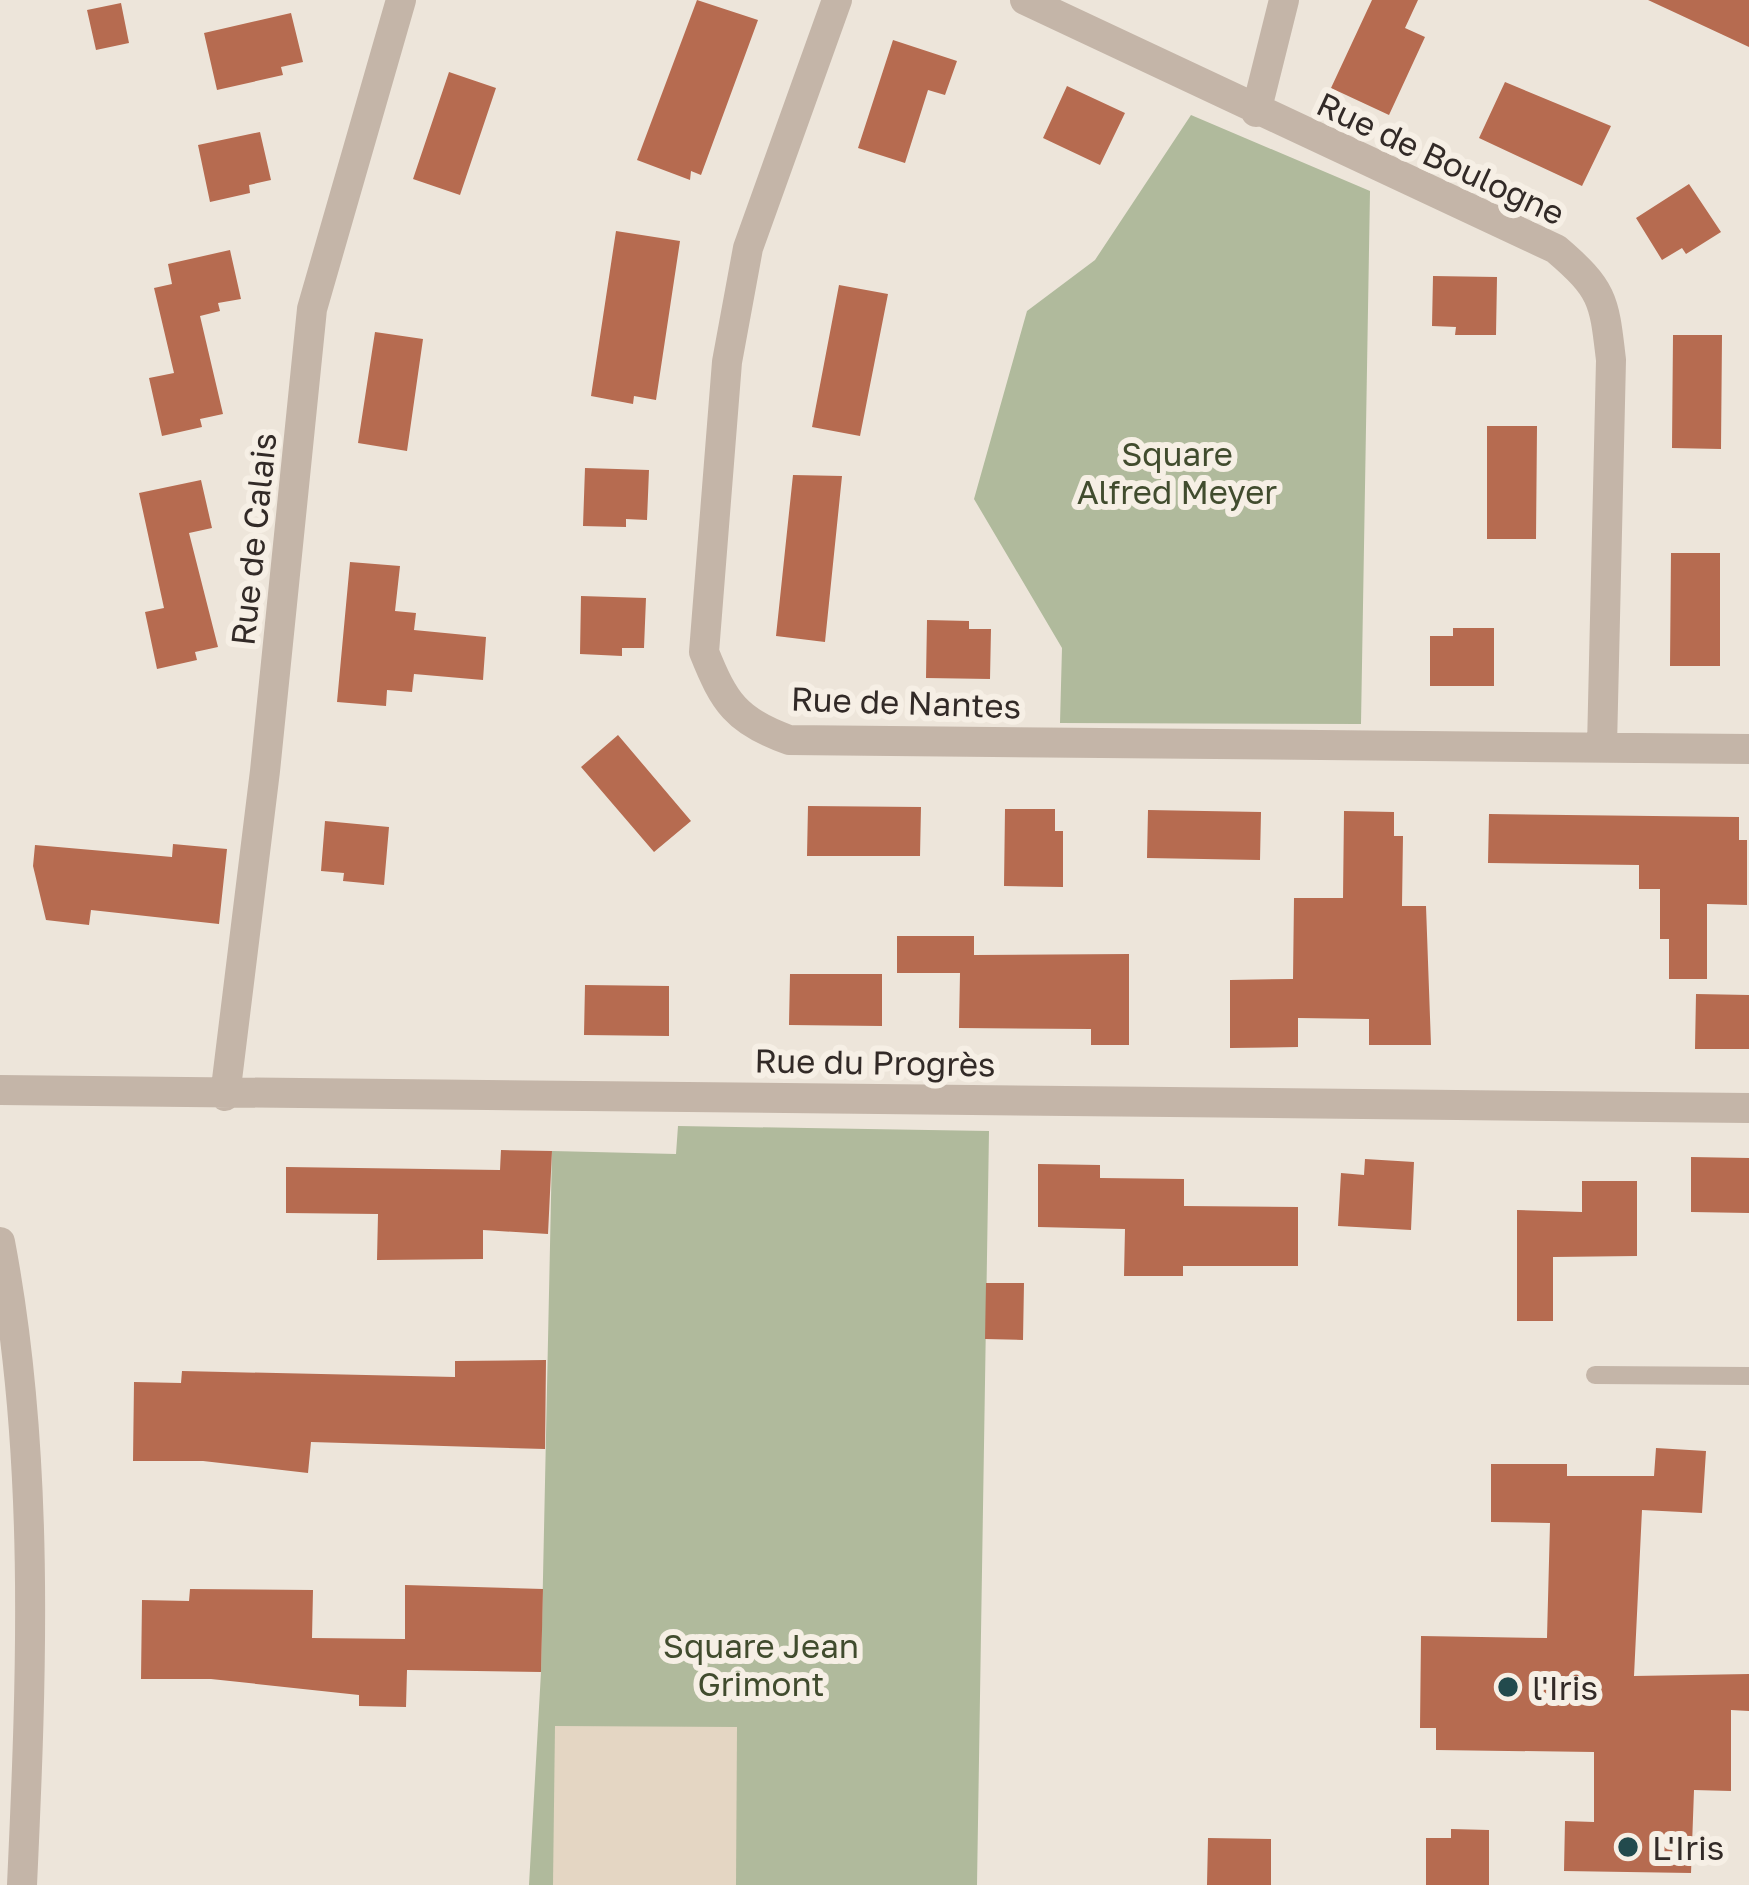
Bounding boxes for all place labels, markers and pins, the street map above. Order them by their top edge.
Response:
place label: l'Iris [1532,1668,1598,1707]
marker: l'Iris [1495,1674,1521,1700]
place label: L'Iris [1652,1828,1724,1867]
marker: L'Iris [1615,1834,1641,1860]

